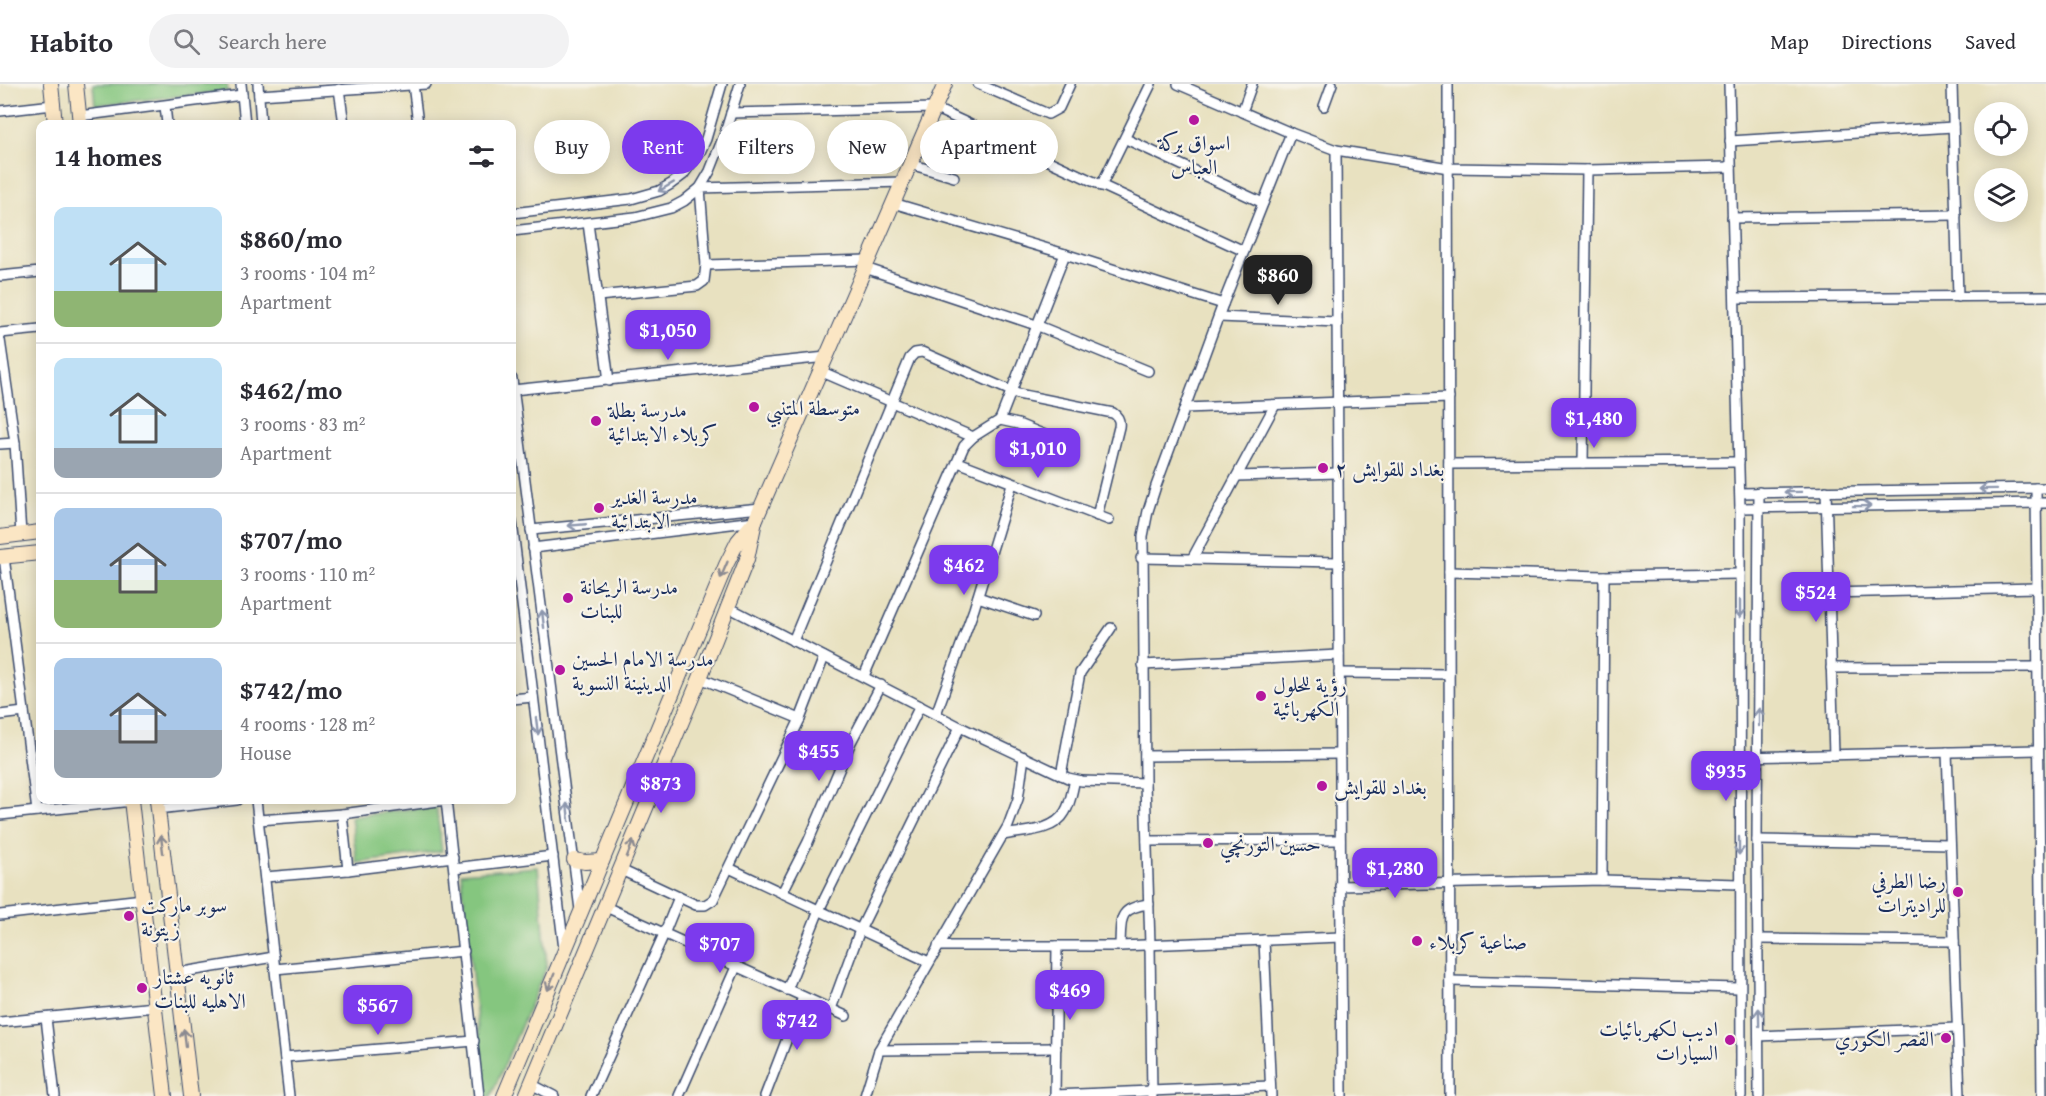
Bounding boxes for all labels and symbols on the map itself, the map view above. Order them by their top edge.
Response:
marker: اسواق بركة العباس [1187,113,1201,127]
place label: اسواق بركة العباس [1157,127,1230,182]
one-way arrow [658,181,675,193]
pin: $860 [1242,255,1314,306]
pin: $1,050 [619,310,717,361]
place label: متوسطة المتنبي [766,392,860,428]
place label: مدرسة بطلة كربلاء الابتدائية [607,394,718,449]
pin: $1,480 [1545,398,1643,449]
marker: متوسطة المتنبي [747,400,761,414]
marker: مدرسة بطلة كربلاء الابتدائية [589,414,603,428]
pin: $1,010 [989,428,1087,479]
place label: بغداد للقوايش ٢ [1335,453,1445,484]
marker: بغداد للقوايش ٢ [1316,461,1330,475]
place label: مدرسة الغدير الابتدائية [609,481,698,536]
one-way arrow [1978,483,1998,494]
one-way arrow [1783,486,1803,498]
one-way arrow [1851,500,1871,512]
marker: مدرسة الغدير الابتدائية [592,501,606,515]
one-way arrow [568,520,588,531]
pin: $462 [928,545,1000,596]
one-way arrow [718,560,729,578]
place label: مدرسة الريحانة للبنات [580,571,678,626]
pin: $524 [1780,572,1852,623]
marker: مدرسة الريحانة للبنات [561,591,575,605]
one-way arrow [1734,598,1746,618]
one-way arrow [537,610,548,629]
place label: مدرسة الامام الحسين الدينينة النسوية [572,643,714,698]
marker: مدرسة الامام الحسين الدينينة النسوية [553,663,567,677]
place label: رؤية للحلول الكهربائية [1273,669,1347,724]
marker: رؤية للحلول الكهربائية [1254,689,1268,703]
one-way arrow [1753,707,1765,727]
one-way arrow [531,716,542,736]
pin: $455 [783,731,855,782]
pin: $935 [1690,751,1762,802]
pin: $873 [625,763,697,814]
place label: بغداد للقوايش [1334,771,1427,802]
marker: بغداد للقوايش [1315,779,1329,793]
one-way arrow [562,803,573,823]
place label: حسين التورنچي [1220,828,1321,864]
one-way arrow [157,835,168,855]
one-way arrow [1733,835,1745,855]
marker: حسين التورنچي [1201,836,1215,850]
one-way arrow [625,840,636,858]
pin: $1,280 [1346,848,1444,899]
place label: رضا الطرفي للراديترات [1872,865,1946,920]
marker: رضا الطرفي للراديترات [1951,885,1965,899]
place label: سوبر ماركت زيتونة [141,889,227,944]
marker: سوبر ماركت زيتونة [122,909,136,923]
pin: $707 [684,923,756,974]
place label: صناعية كربلاء [1429,926,1527,957]
marker: صناعية كربلاء [1410,934,1424,948]
place label: ثانويه عشتار الاهليه للبنات [152,961,246,1016]
pin: $469 [1034,970,1106,1021]
one-way arrow [545,972,556,991]
marker: ثانويه عشتار الاهليه للبنات [135,981,149,995]
pin: $567 [342,985,414,1036]
pin: $742 [761,1000,833,1051]
one-way arrow [1753,1007,1765,1027]
place label: اديب لكهربائيات السيارات [1599,1013,1718,1068]
place label: القصر الكوري [1835,1023,1934,1055]
one-way arrow [179,1028,190,1048]
marker: القصر الكوري [1939,1031,1953,1045]
marker: اديب لكهربائيات السيارات [1723,1033,1737,1047]

